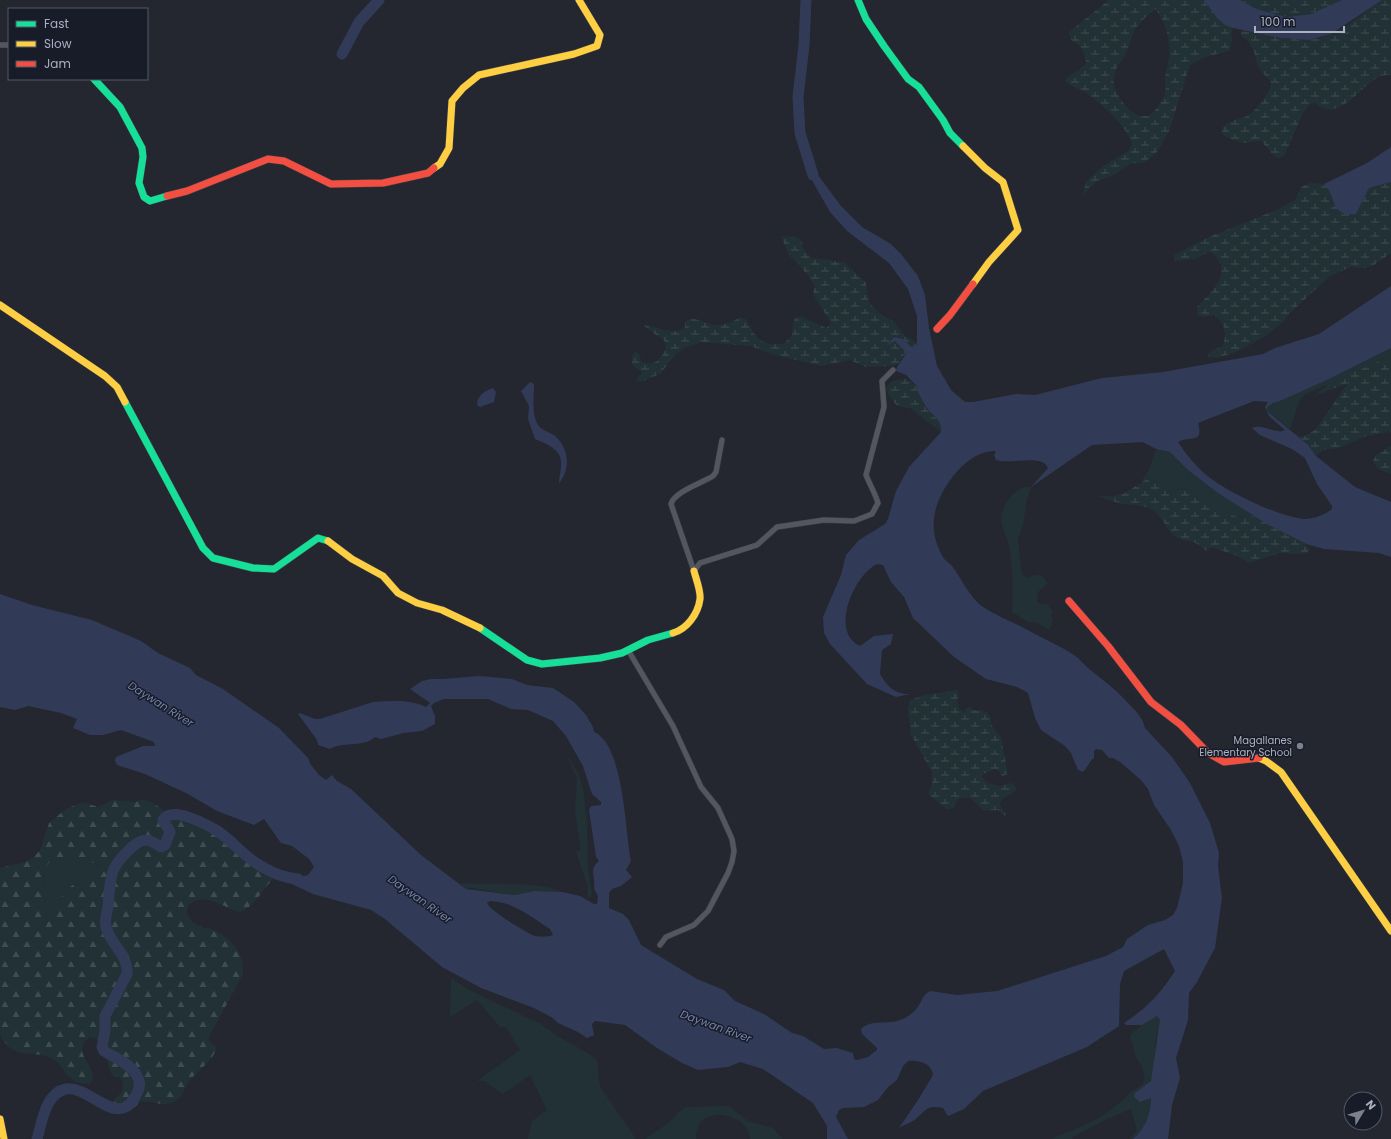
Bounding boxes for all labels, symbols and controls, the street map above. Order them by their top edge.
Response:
legend [8,8,148,80]
scale bar [1255,8,1344,34]
text: 100 m [1261,13,1295,30]
text: Fast [44,15,69,32]
text: Slow [44,35,72,52]
text: Jam [44,55,71,72]
water label: Daywan River [125,677,198,731]
place label: Magallanes Elementary School [1199,733,1292,760]
marker: Magallanes Elementary School [1295,741,1305,751]
water label: Daywan River [385,871,456,927]
water label: Daywan River [678,1006,755,1047]
north arrow [1343,1091,1383,1131]
text: N [1362,1097,1380,1113]

